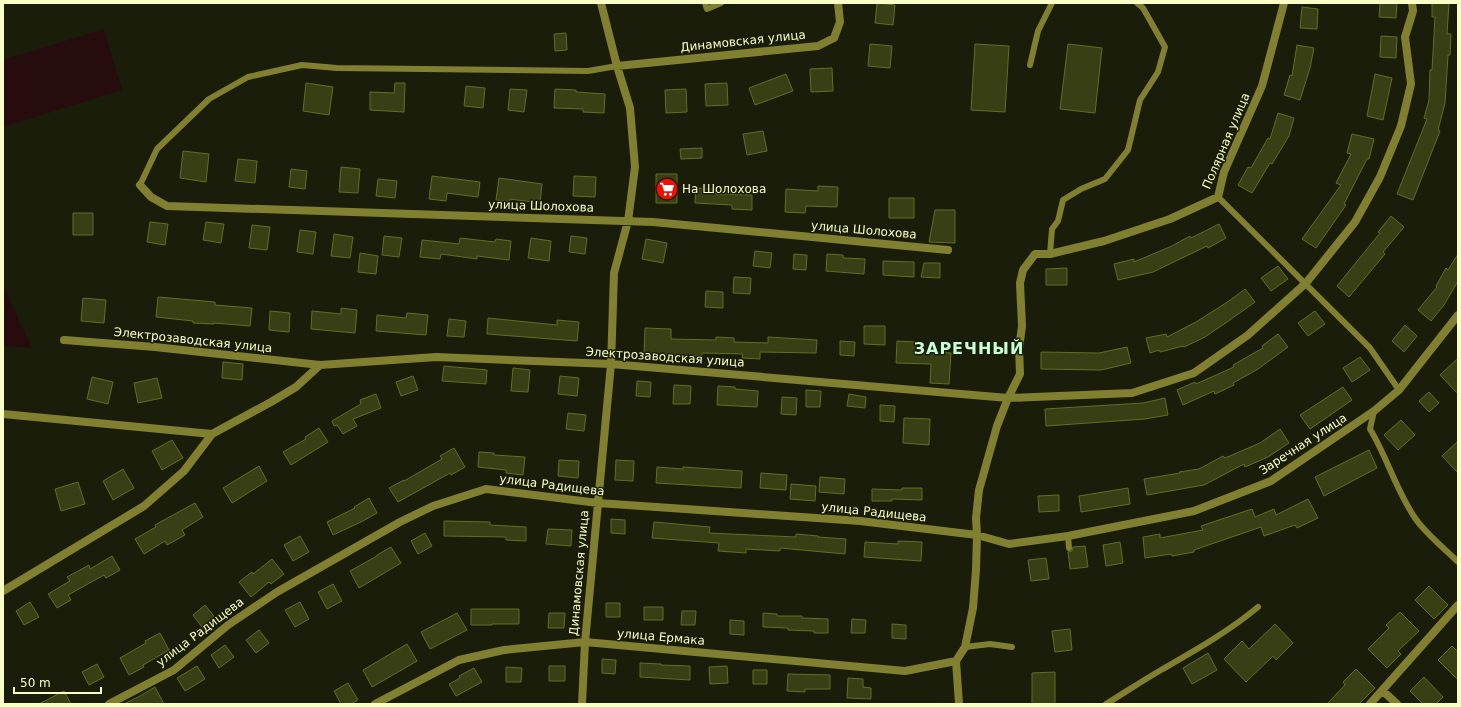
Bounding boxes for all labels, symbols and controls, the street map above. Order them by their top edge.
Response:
street label: Динамовская улица [680,27,806,55]
street label: Полярная улица [1199,91,1253,191]
supermarket icon: На Шолохова [654,176,680,202]
place label: На Шолохова [682,182,766,196]
street label: улица Шолохова [488,197,594,215]
street label: улица Шолохова [811,218,917,242]
street label: Электрозаводская улица [113,325,273,355]
district label: ЗАРЕЧНЫЙ [914,339,1024,358]
street label: Электрозаводская улица [585,344,745,370]
street label: Заречная улица [1257,410,1349,478]
street label: улица Радищева [499,472,605,498]
street label: улица Радищева [821,500,927,524]
street label: Динамовская улица [567,510,591,636]
street label: улица Радищева [154,595,246,669]
street label: улица Ермака [616,626,706,648]
scale bar [14,669,101,695]
text: 50 m [20,676,51,690]

